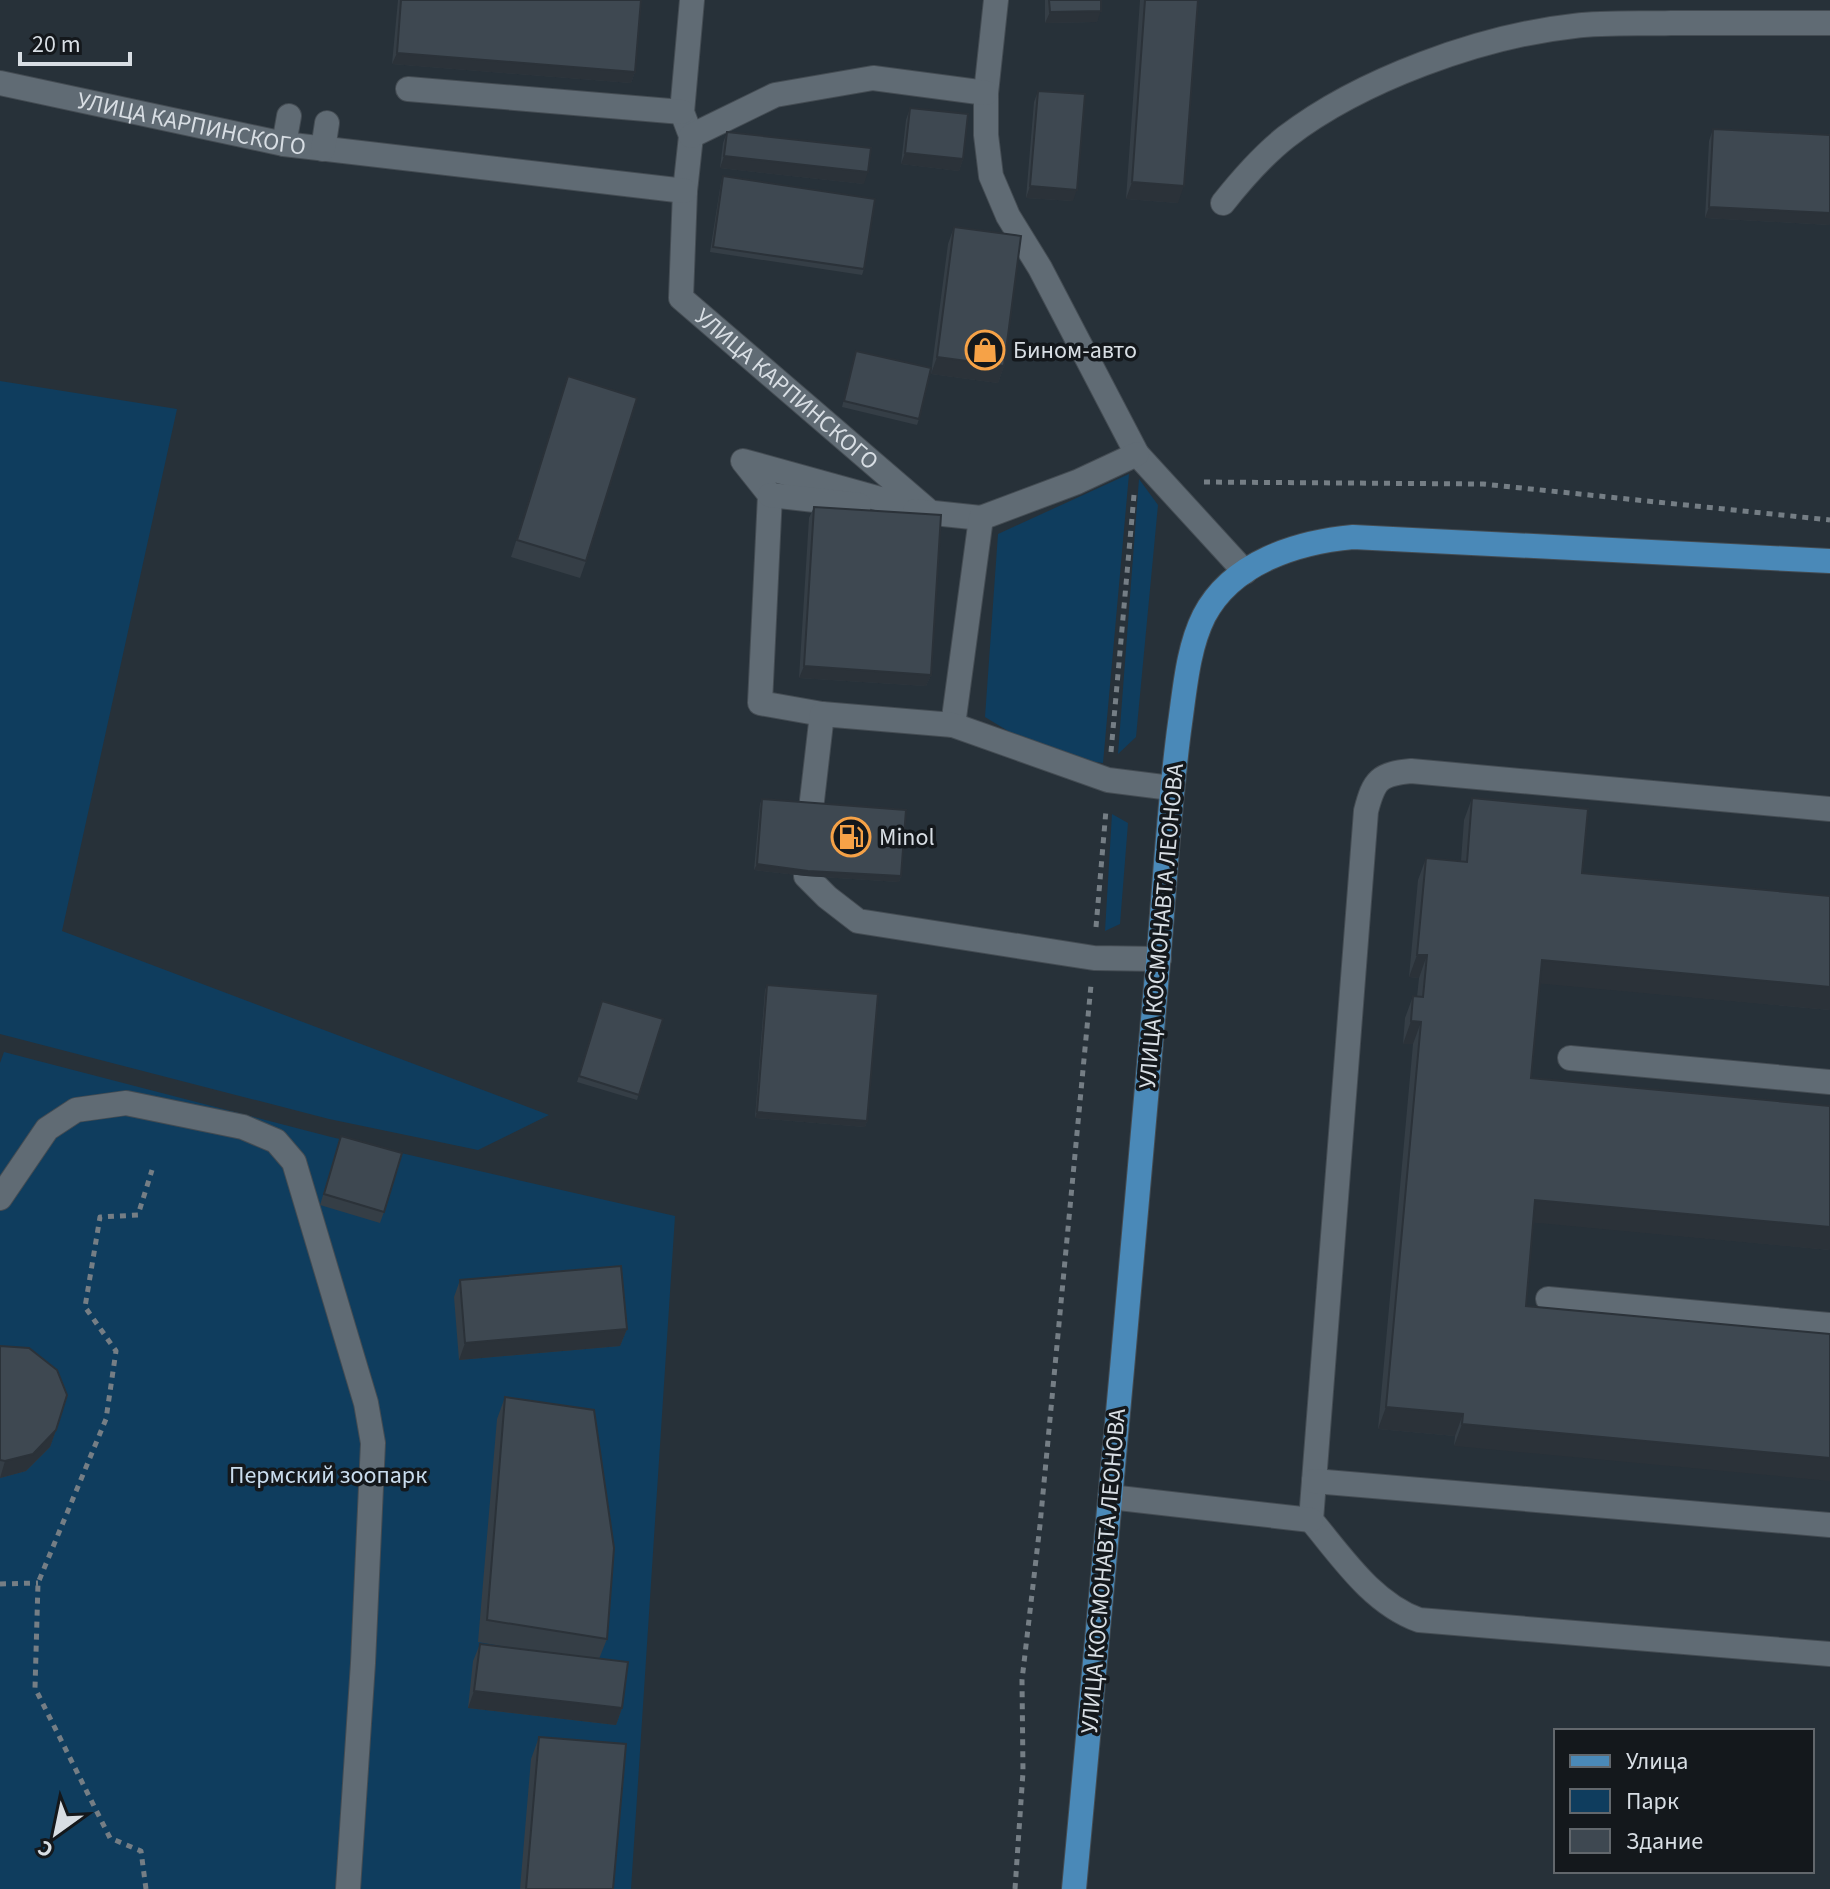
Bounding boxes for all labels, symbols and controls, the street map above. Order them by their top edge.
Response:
scale bar [20,16,130,66]
text: 20 m [32,27,81,62]
street label: УЛИЦА КАРПИНСКОГО [74,83,308,164]
street label: УЛИЦА КАРПИНСКОГО [687,300,886,479]
shop icon: Бином-авто [964,329,1006,371]
place label: Бином-авто [1013,333,1137,368]
street label: УЛИЦА КОСМОНАВТА ЛЕОНОВА [1130,762,1193,1090]
fuel station icon: Minol [830,816,872,858]
place label: Minol [879,820,935,855]
street label: УЛИЦА КОСМОНАВТА ЛЕОНОВА [1072,1407,1135,1735]
park label: Пермский зоопарк [229,1458,427,1493]
legend [1554,1729,1814,1873]
text: Улица [1626,1744,1688,1779]
text: Парк [1626,1784,1679,1819]
north arrow [16,1793,96,1873]
text: Здание [1626,1824,1703,1859]
text: С [31,1832,60,1866]

